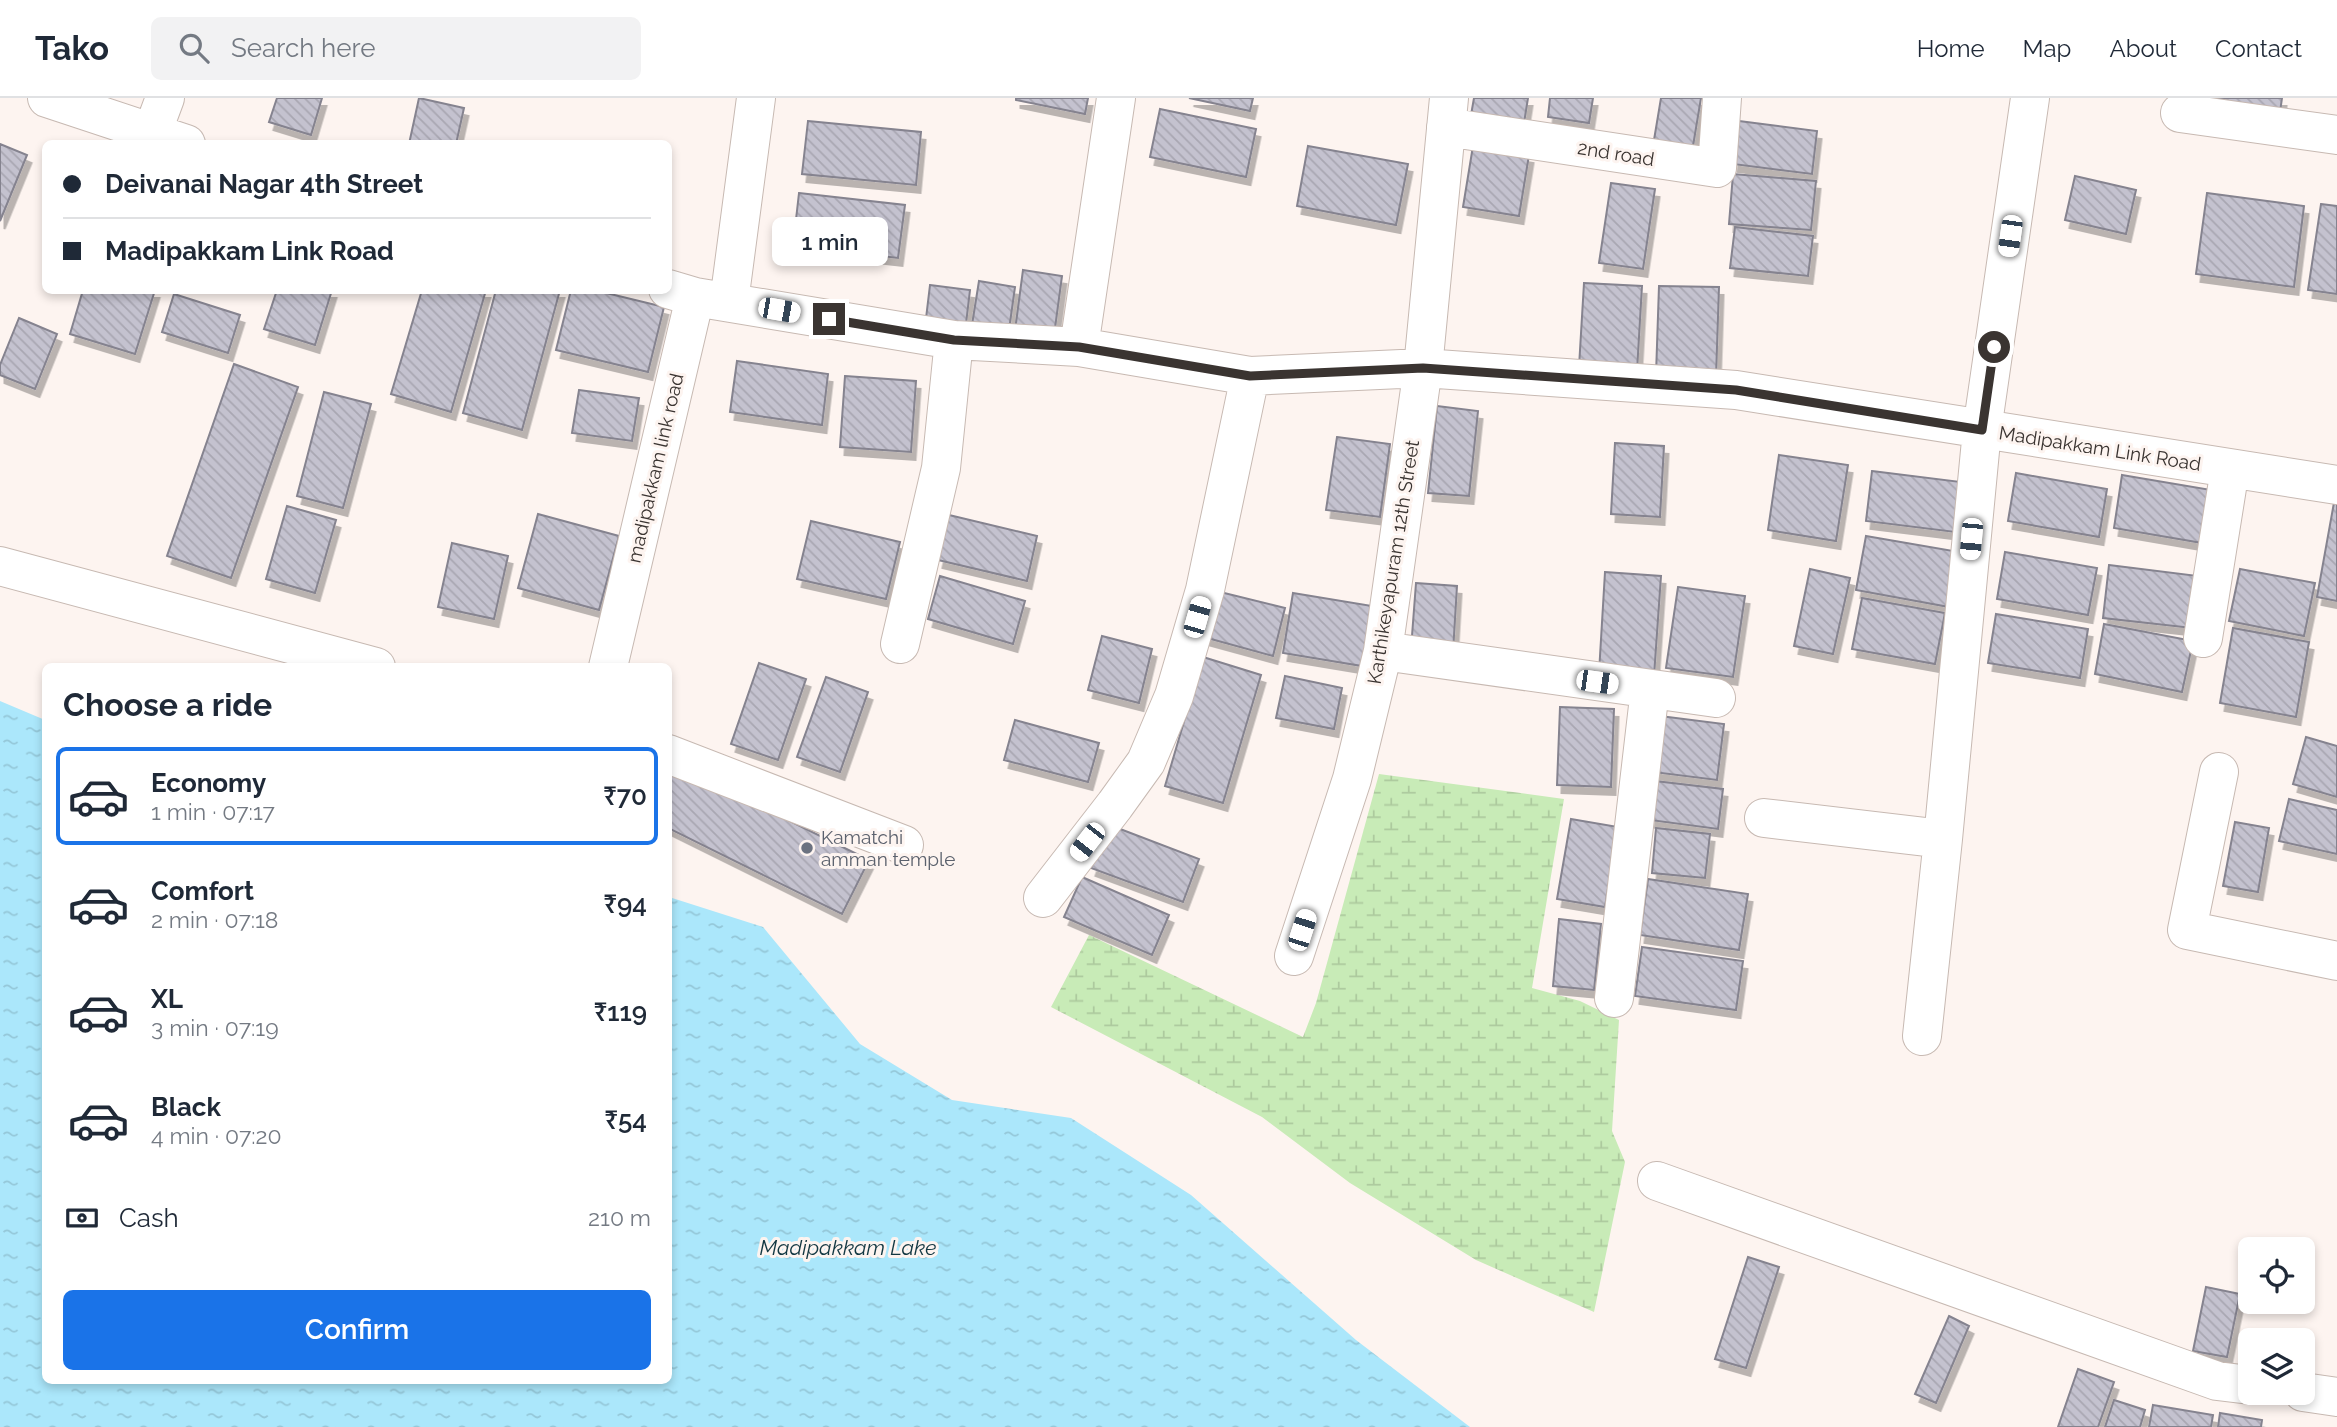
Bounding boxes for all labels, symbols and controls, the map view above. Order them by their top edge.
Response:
search box [151,17,641,80]
text: Tako [35,29,109,68]
icon: search [175,29,213,67]
text: Search here [231,33,375,63]
text: Home [1917,34,1985,63]
text: Map [2023,34,2071,63]
text: About [2109,34,2177,63]
text: Contact [2215,34,2302,63]
street label: 2nd road [1576,136,1656,170]
text: Deivanai Nagar 4th Street [105,169,423,199]
car [1997,214,2024,258]
callout: 1 min [771,218,887,266]
text: 1 min [801,228,859,255]
text: Madipakkam Link Road [105,236,394,266]
car [757,296,802,324]
route end [813,303,845,335]
route start [1978,331,2010,363]
street label: madipakkam link road [622,371,688,565]
street label: Madipakkam Link Road [1997,421,2203,475]
street label: Karthikeyapuram 12th Street [1363,438,1423,686]
car [1959,517,1984,561]
car [1182,594,1213,640]
car [1575,669,1620,695]
text: Choose a ride [63,686,272,723]
icon: car [67,765,130,828]
text: Economy [151,768,266,798]
text: ₹70 [603,781,647,811]
text: 1 min · 07:17 [151,798,275,825]
car [1066,819,1109,865]
place label: Kamatchi amman temple [821,826,955,870]
marker: Kamatchi amman temple [799,840,815,856]
icon: car [67,873,130,936]
text: Comfort [151,876,254,906]
text: ₹94 [604,889,647,919]
text: 2 min · 07:18 [151,906,279,933]
car [1286,907,1319,953]
icon: car [67,981,130,1044]
text: XL [151,984,183,1014]
text: ₹119 [594,997,647,1027]
text: 3 min · 07:19 [151,1014,279,1041]
icon: car [67,1089,130,1152]
text: Black [151,1092,221,1122]
text: ₹54 [605,1105,647,1135]
text: 4 min · 07:20 [151,1122,282,1149]
icon: cash [63,1199,101,1237]
text: Cash [119,1203,179,1233]
text: 210 m [588,1204,651,1231]
water label: Madipakkam Lake [760,1235,936,1260]
map controls [2238,1237,2315,1405]
button: locate [2238,1237,2315,1314]
button: Confirm [63,1290,651,1370]
button: layers [2238,1328,2315,1405]

